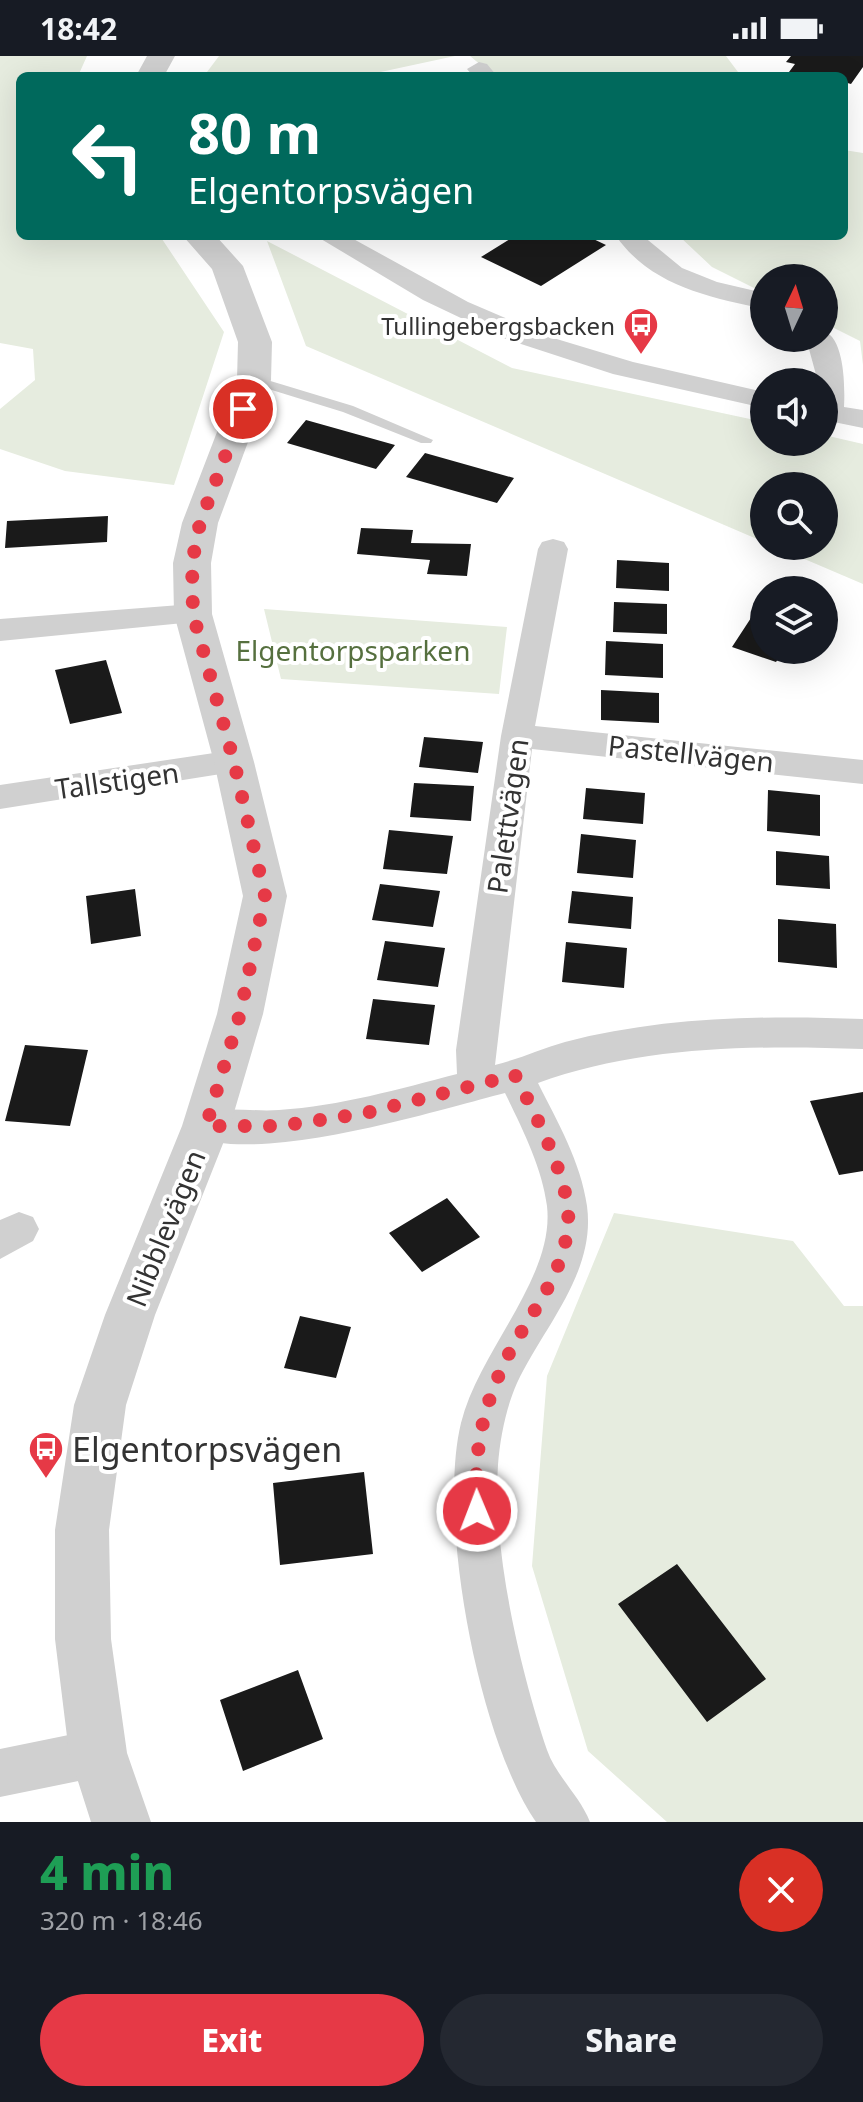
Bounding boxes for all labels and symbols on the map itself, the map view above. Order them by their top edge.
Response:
north arrow [750,264,838,352]
bus stop icon: Tullingebergsbacken [622,306,660,356]
place label: Tullingebergsbacken [381,309,615,342]
pin [209,375,277,443]
park label: Elgentorpsparken [236,631,470,669]
street label: Pastellvägen [606,725,776,781]
street label: Palettvägen [477,736,537,896]
street label: Tallstigen [53,753,181,807]
street label: Nibblevägen [116,1144,214,1312]
place label: Elgentorpsvägen [72,1426,342,1472]
bus stop icon: Elgentorpsvägen [27,1430,65,1480]
position arrow [435,1469,519,1553]

